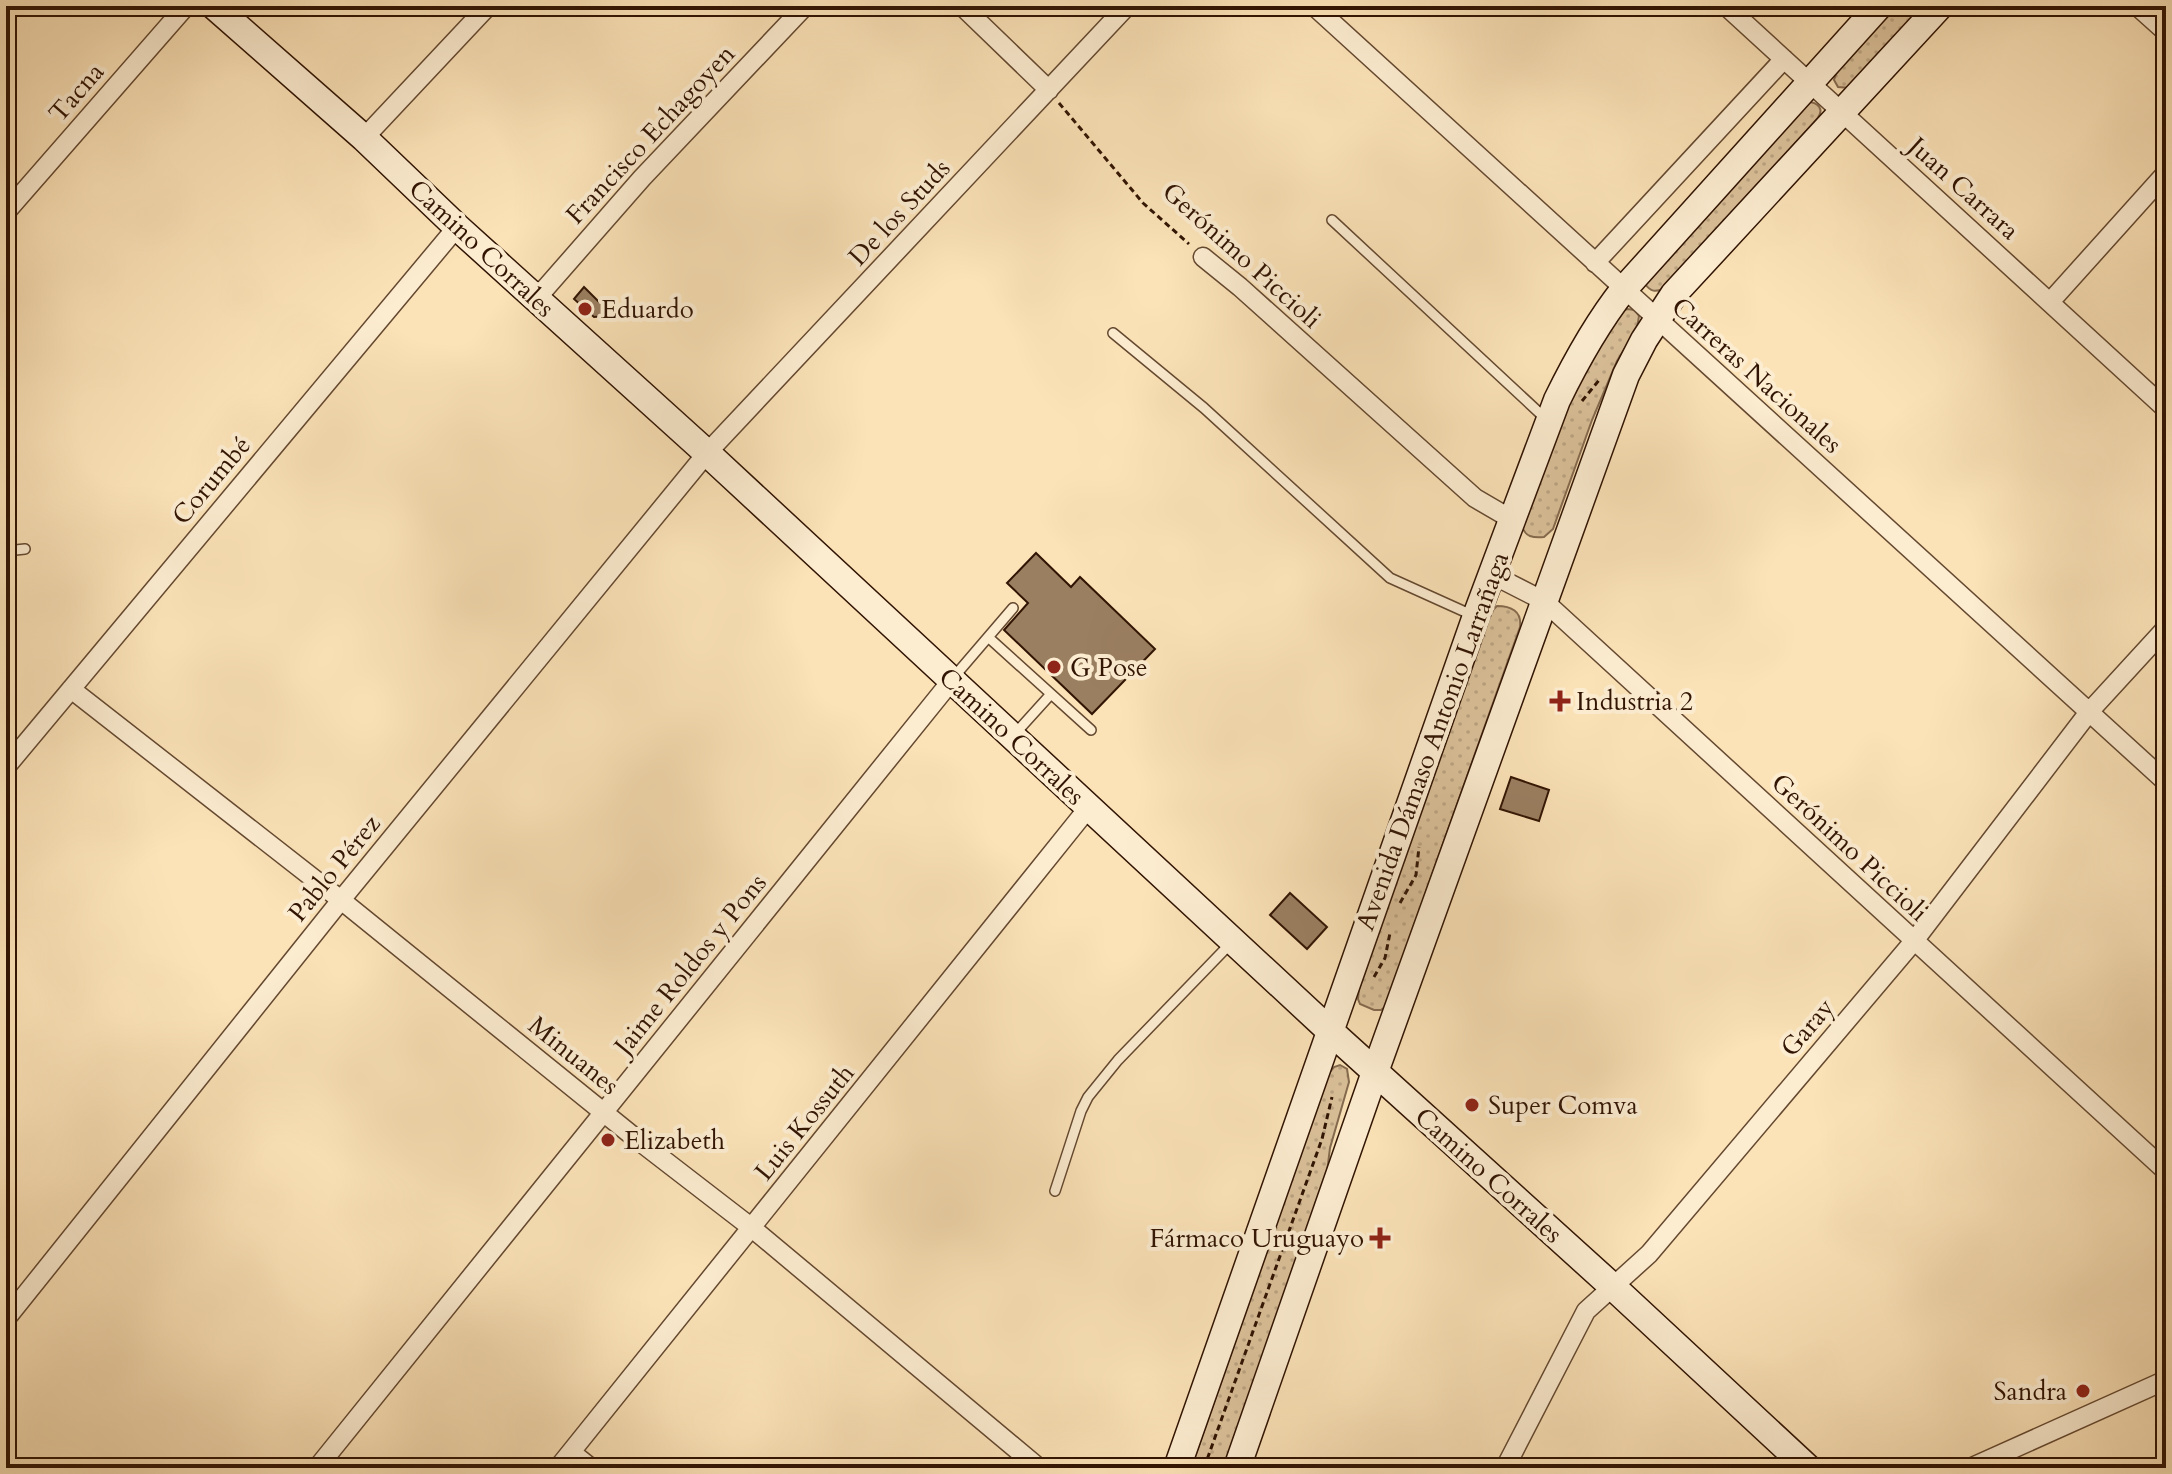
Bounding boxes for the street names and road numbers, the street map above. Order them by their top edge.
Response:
street label: Francisco Echagoyen [558,37,743,232]
street label: Tacna [41,55,112,130]
street label: Juan Carrara [1898,126,2027,248]
street label: De los Studs [841,151,958,273]
street label: Camino Corrales [401,172,562,325]
street label: Gerónimo Piccioli [1155,175,1329,336]
street label: Carreras Nacionales [1664,289,1849,461]
street label: Corumbé [164,429,259,532]
street label: Avenida Dámaso Antonio Larrañaga [1348,547,1517,935]
street label: Camino Corrales [931,660,1092,813]
street label: Gerónimo Piccioli [1764,765,1936,929]
street label: Pablo Pérez [280,807,389,929]
street label: Jaime Roldos y Pons [604,866,774,1065]
street label: Garay [1773,990,1842,1064]
street label: Minuanes [521,1008,626,1103]
street label: Luis Kossuth [747,1057,862,1188]
street label: Camino Corrales [1407,1100,1570,1251]

